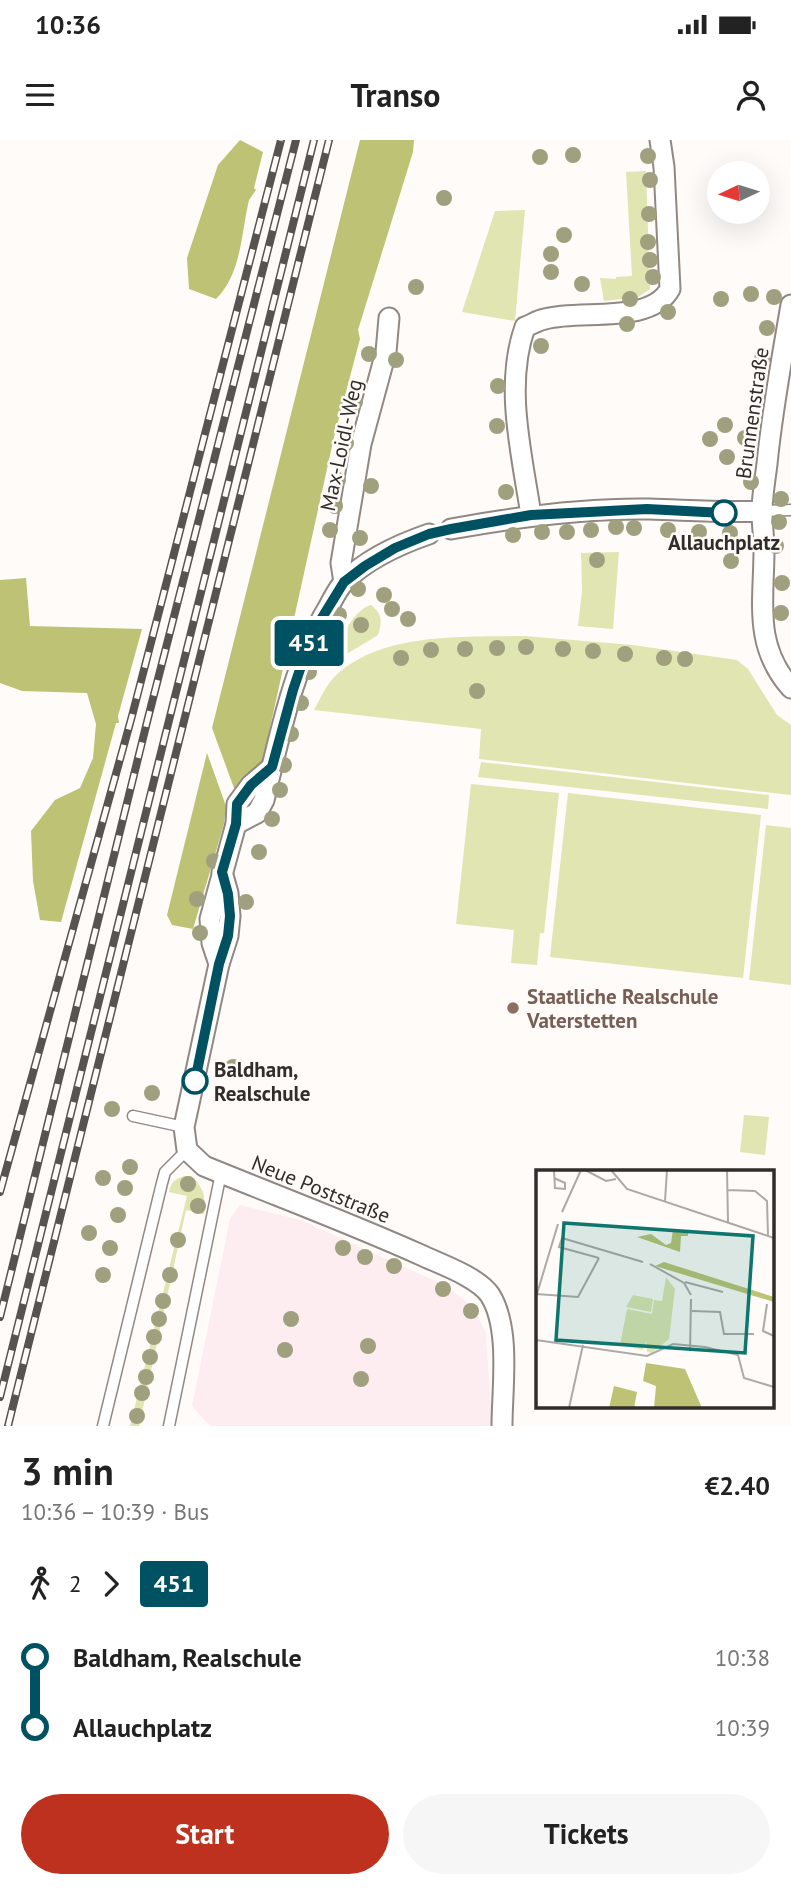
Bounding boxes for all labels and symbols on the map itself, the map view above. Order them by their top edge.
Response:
north arrow [707,161,770,224]
street label: Brunnenstraße [729,346,775,480]
street label: Max-Loidl-Weg [314,377,368,513]
marker: Allauchplatz [711,500,737,526]
place label: Allauchplatz [668,529,780,556]
line badge: 451 [269,620,349,666]
place label: Staatliche Realschule Vaterstetten [526,983,718,1034]
marker: Staatliche Realschule Vaterstetten [505,1000,521,1016]
place label: Baldham, Realschule [214,1056,310,1107]
marker: Baldham, Realschule [182,1068,208,1094]
street label: Neue Poststraße [248,1149,394,1229]
inset map [536,1170,774,1408]

